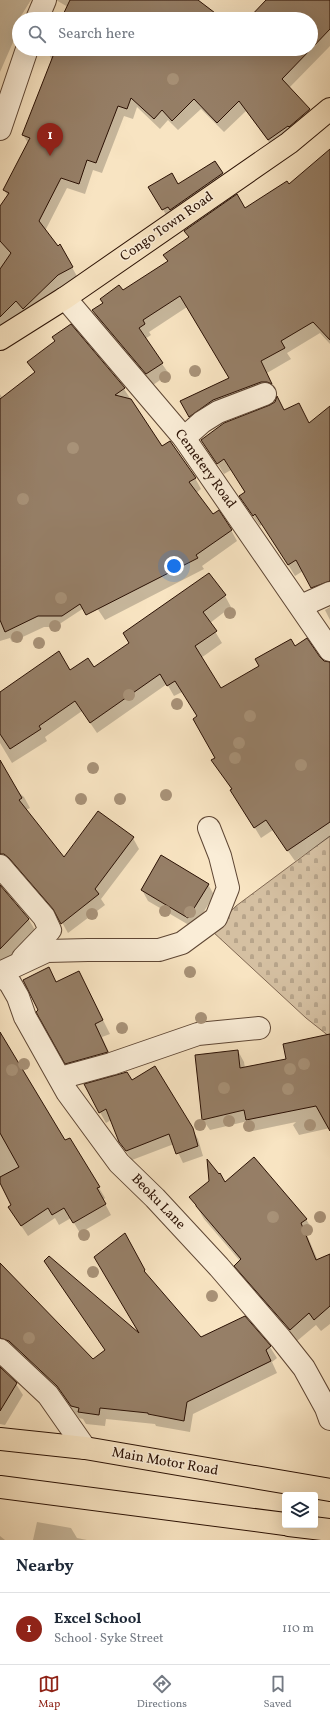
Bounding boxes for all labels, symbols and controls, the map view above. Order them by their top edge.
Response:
search box [12,12,318,56]
icon: search [26,23,48,45]
text: Search here [58,24,135,45]
pin: 1 [37,123,63,156]
street label: Congo Town Road [116,188,218,266]
street label: Cemetery Road [170,426,240,513]
your location [164,556,184,576]
street label: Beoku Lane [127,1170,190,1234]
street label: Main Motor Road [110,1443,220,1481]
map controls [282,1492,318,1528]
button: layers [282,1492,318,1528]
text: Nearby [16,1555,74,1578]
text: Excel School [54,1609,141,1630]
text: 1 [26,1620,32,1638]
text: 110 m [282,1620,314,1638]
text: School · Syke Street [54,1630,164,1648]
tab: Map [38,1673,60,1712]
tab: Directions [137,1673,187,1712]
tab: Saved [263,1673,292,1712]

